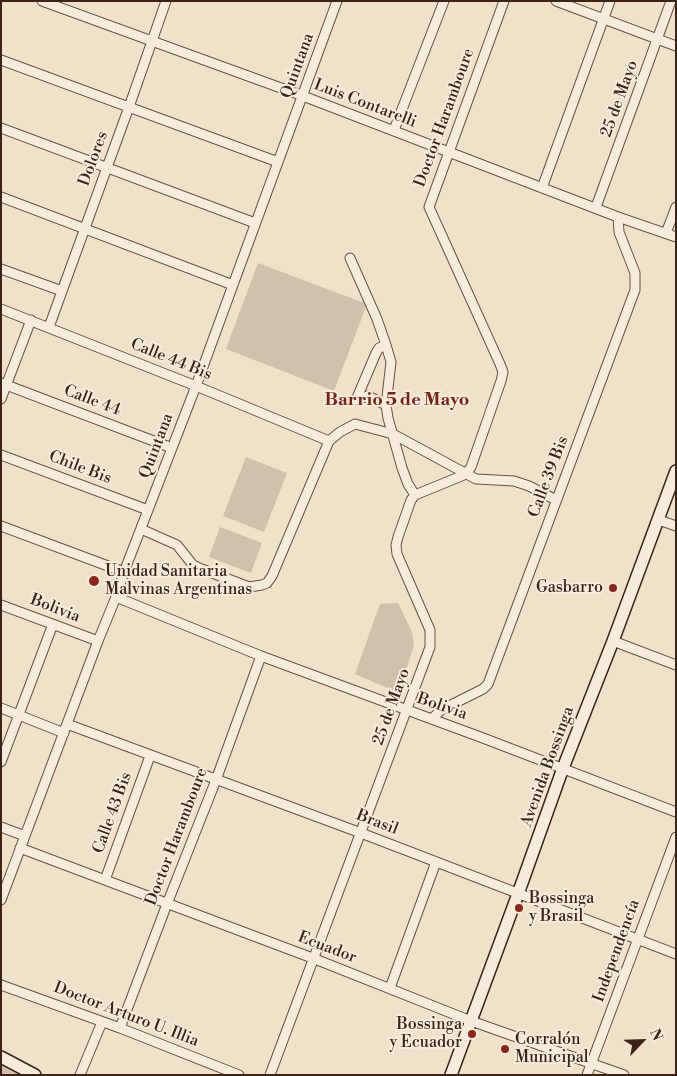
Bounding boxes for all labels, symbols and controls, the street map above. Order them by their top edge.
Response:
street label: Quintana [277,31,319,101]
street label: Doctor Haramboure [411,46,479,190]
street label: 25 de Mayo [597,58,643,140]
street label: Luis Contarelli [311,76,419,132]
street label: Dolores [75,129,113,189]
street label: Calle 44 Bis [127,335,215,385]
street label: Calle 44 [61,381,123,421]
district label: Barrio 5 de Mayo [325,390,469,412]
street label: Quintana [136,411,178,481]
street label: Calle 39 Bis [525,434,573,520]
street label: Chile Bis [46,447,114,489]
place label: Unidad Sanitaria Malvinas Argentinas [105,562,252,600]
marker: Unidad Sanitaria Malvinas Argentinas [87,574,101,588]
place label: Gasbarro [536,578,603,598]
marker: Gasbarro [607,582,619,594]
street label: Bolivia [27,591,83,627]
street label: 25 de Mayo [369,666,415,748]
street label: Bolivia [414,690,470,724]
street label: Avenida Bossinga [517,704,579,830]
street label: Doctor Haramboure [142,765,212,909]
street label: Calle 43 Bis [89,770,137,856]
street label: Brasil [353,806,401,840]
place label: Bossinga y Brasil [529,889,594,927]
street label: Independencía [590,897,644,1005]
marker: Bossinga y Brasil [513,902,525,914]
street label: Ecuador [295,928,359,968]
street label: Doctor Arturo U. Illia [51,978,201,1052]
place label: Bossinga y Ecuador [390,1015,462,1053]
north arrow [617,1016,667,1066]
text: N [645,1026,666,1044]
marker: Bossinga y Ecuador [466,1028,478,1040]
place label: Corralón Municipal [515,1030,589,1068]
marker: Corralón Municipal [499,1043,511,1055]

